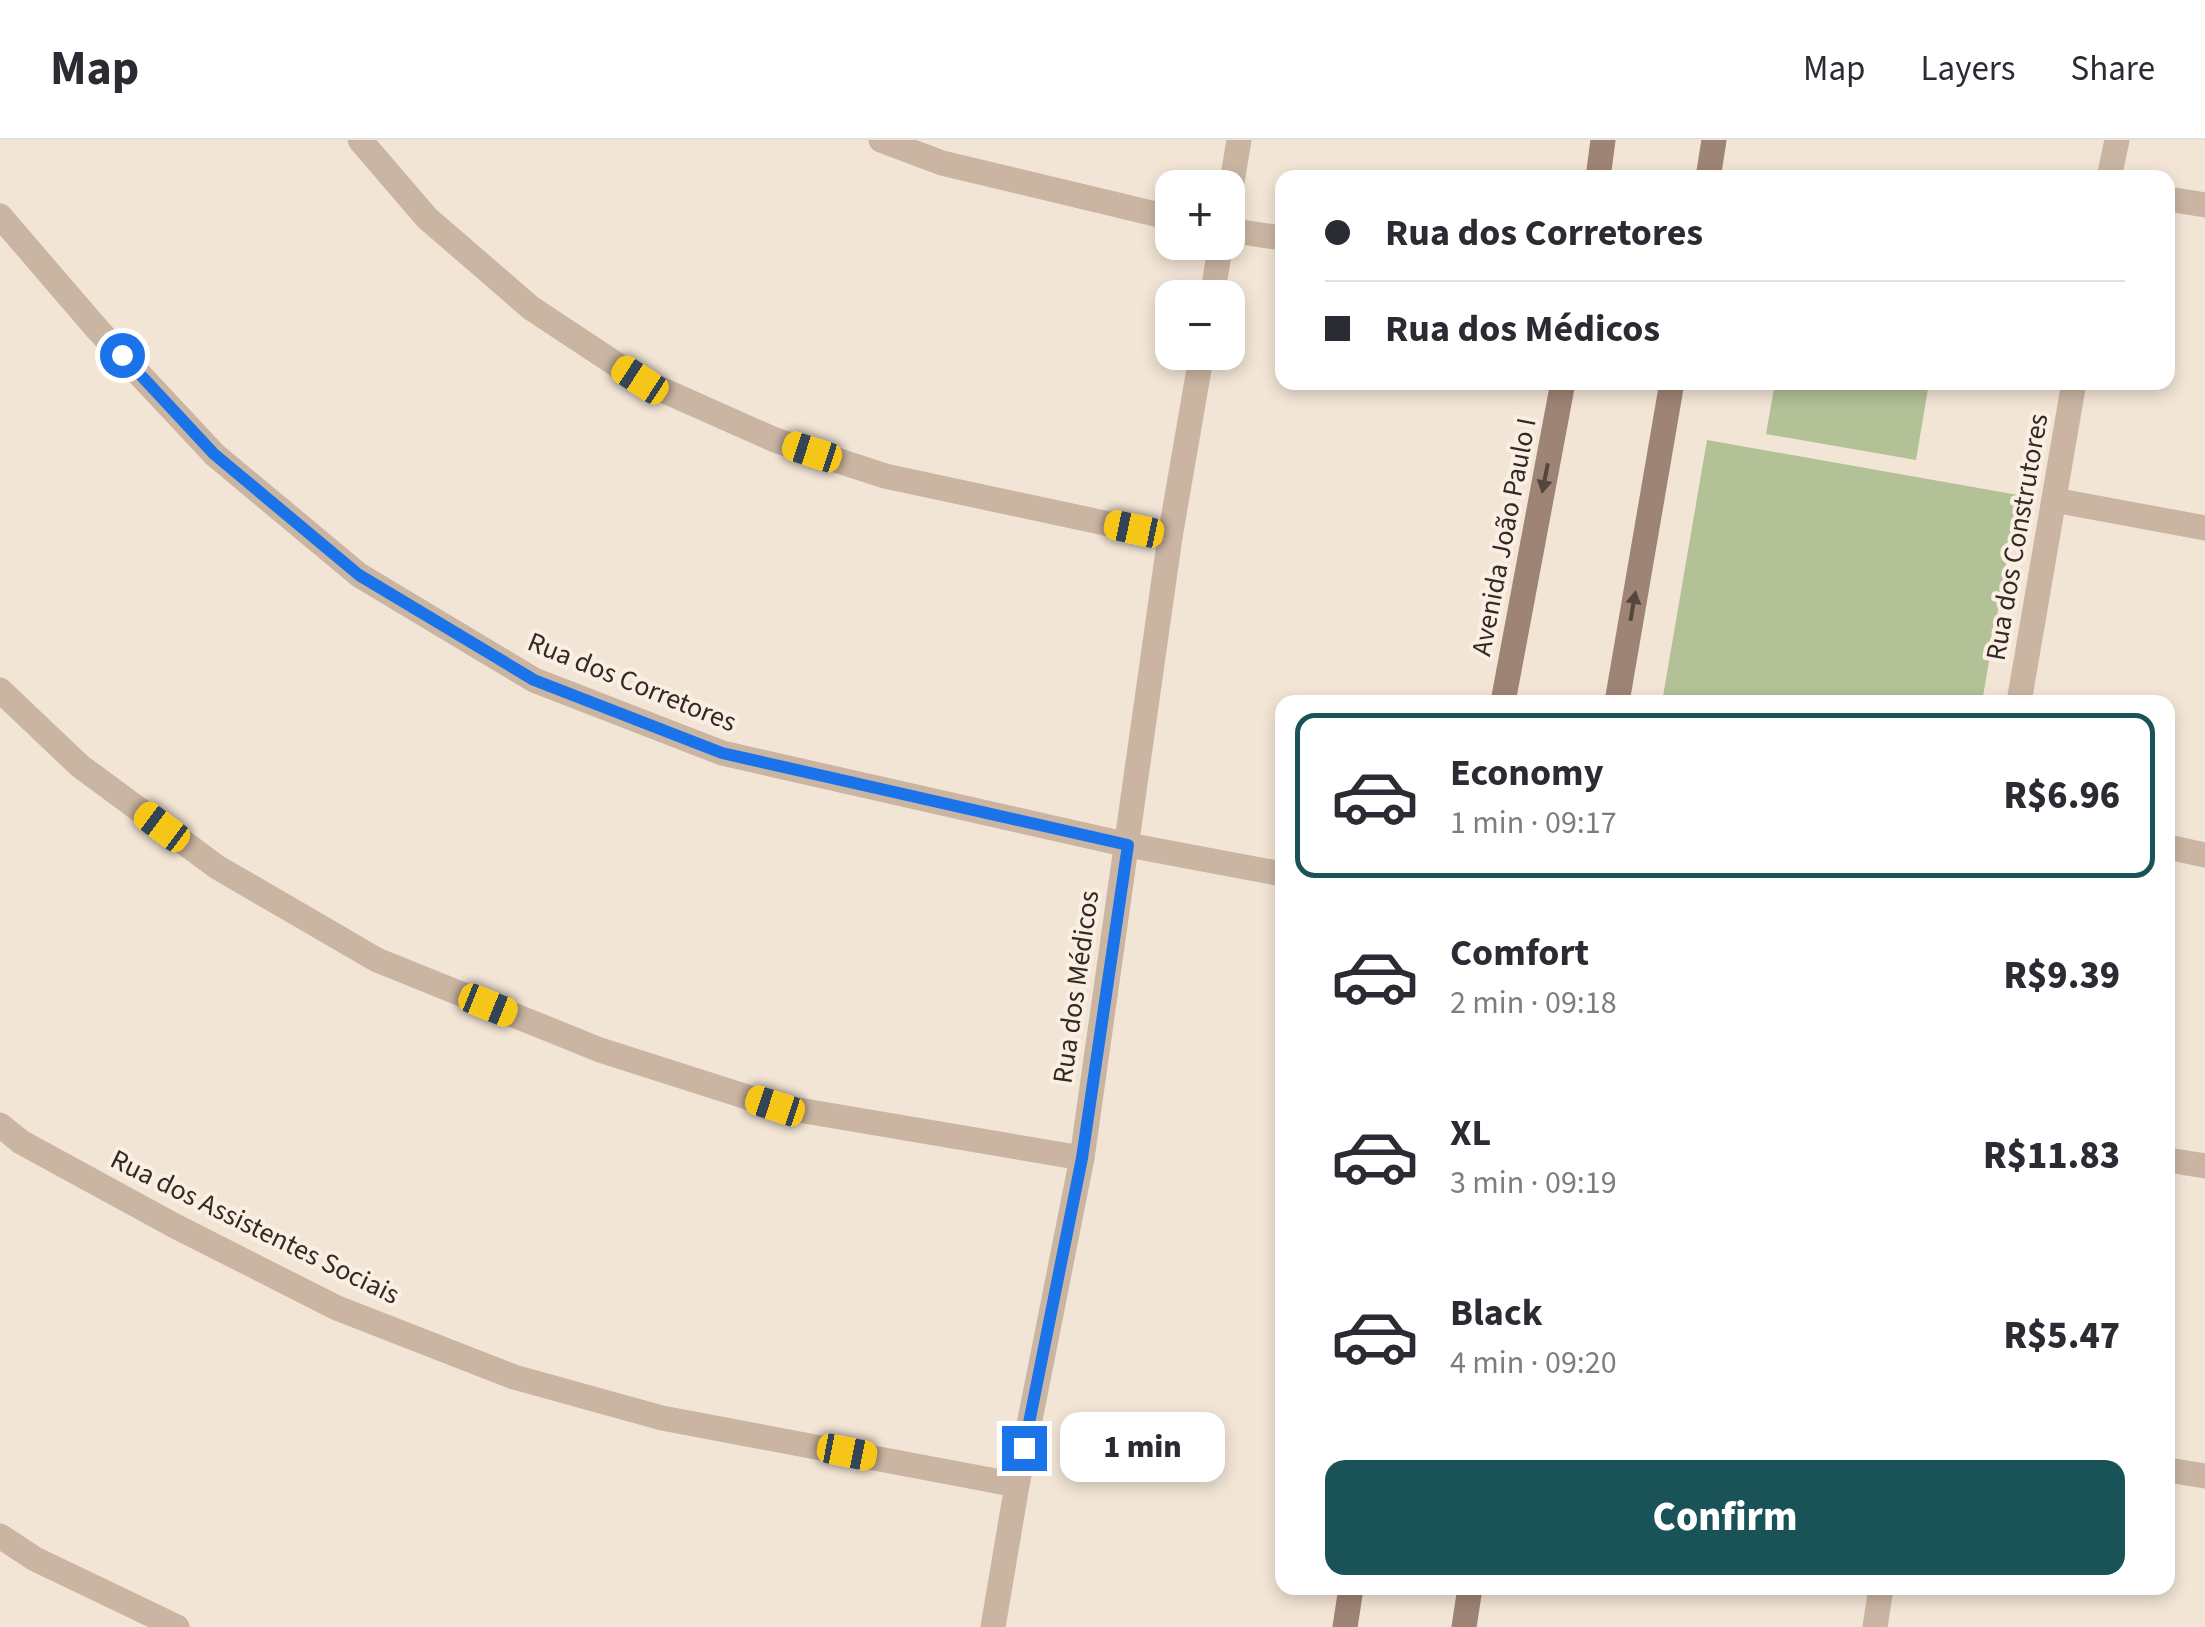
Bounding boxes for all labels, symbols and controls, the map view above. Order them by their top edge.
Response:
text: Map [50,35,139,103]
text: Map [1803,44,1866,94]
text: Layers [1921,44,2015,94]
text: Share [2070,44,2155,94]
map controls [1155,170,1245,370]
button: + [1155,170,1245,260]
text: Rua dos Corretores [1385,206,1703,260]
button: − [1155,280,1245,370]
text: Rua dos Médicos [1385,302,1660,356]
route start [100,333,145,378]
car [607,351,673,409]
street label: Rua dos Construtores [1976,410,2058,664]
street label: Avenida João Paulo I [1461,415,1547,659]
car [779,428,845,476]
one-way arrow [1537,463,1553,494]
car [1102,508,1166,550]
one-way arrow [1626,590,1641,622]
street label: Rua dos Corretores [522,622,742,742]
text: Economy [1450,746,1603,800]
icon: car [1330,751,1420,841]
text: R$6.96 [2003,769,2120,823]
car [129,797,195,857]
text: 1 min · 09:17 [1450,800,1617,846]
street label: Rua dos Médicos [1043,888,1109,1086]
text: Comfort [1450,926,1589,980]
icon: car [1330,931,1420,1021]
text: R$9.39 [2003,949,2120,1003]
car [455,980,521,1030]
text: 2 min · 09:18 [1450,980,1617,1026]
car [742,1082,808,1130]
text: XL [1450,1106,1491,1160]
icon: car [1330,1111,1420,1201]
text: R$11.83 [1983,1129,2120,1183]
street label: Rua dos Assistentes Sociais [104,1139,406,1315]
text: 3 min · 09:19 [1450,1160,1617,1206]
text: Black [1450,1286,1543,1340]
icon: car [1330,1291,1420,1381]
text: R$5.47 [2003,1309,2120,1363]
text: 4 min · 09:20 [1450,1340,1617,1386]
callout: 1 min [1059,1413,1224,1483]
text: 1 min [1103,1424,1182,1470]
route end [1002,1426,1047,1471]
car [815,1432,879,1472]
button: Confirm [1325,1460,2125,1575]

